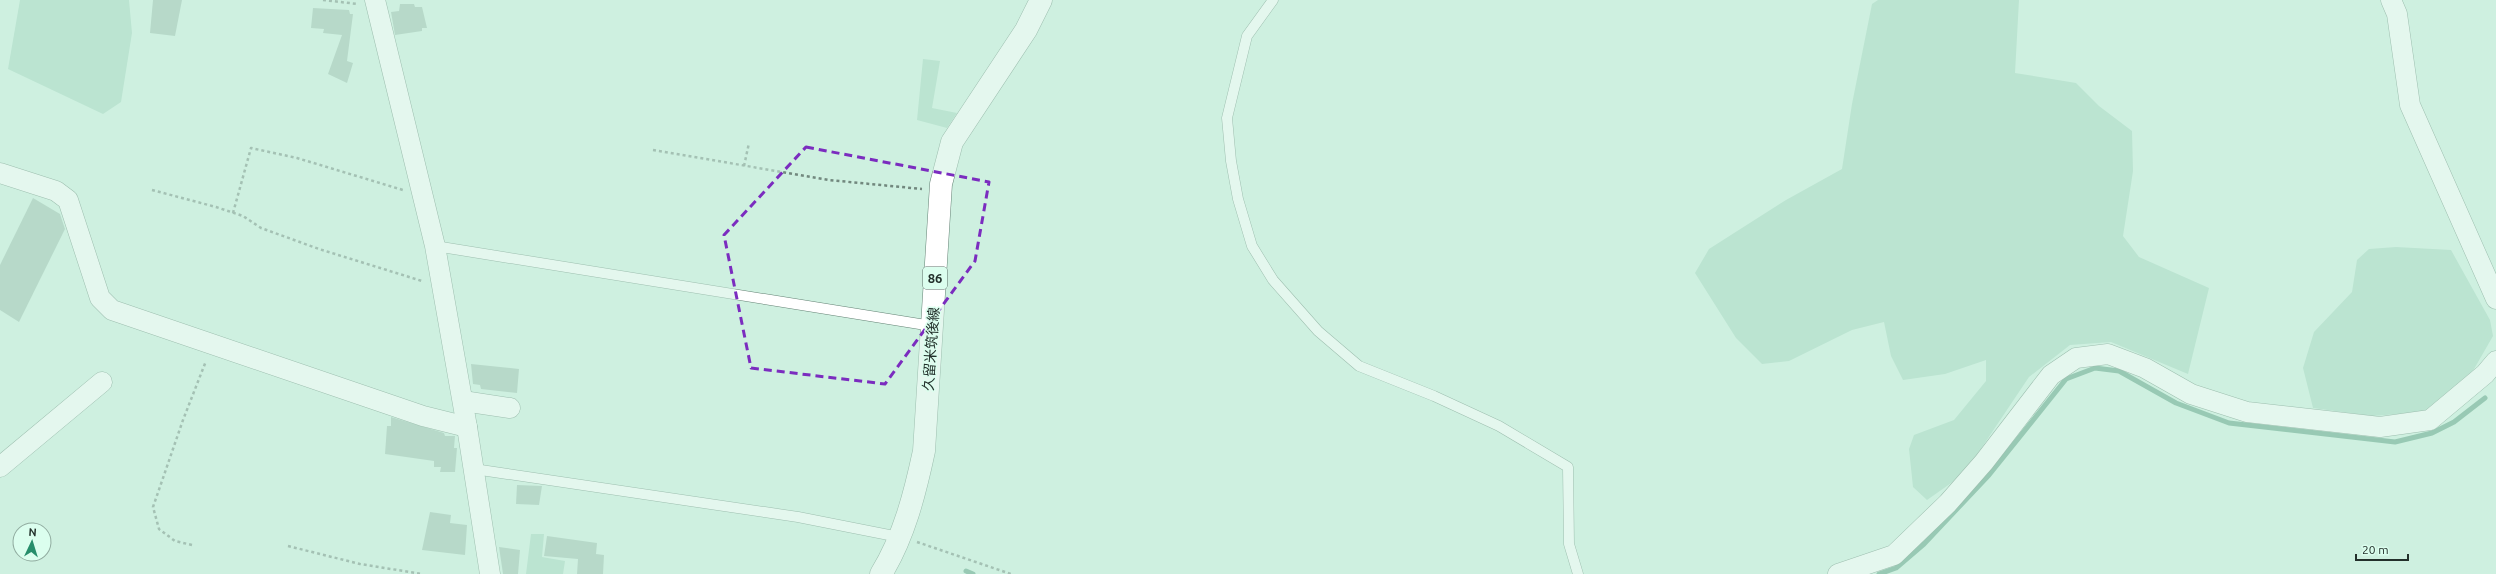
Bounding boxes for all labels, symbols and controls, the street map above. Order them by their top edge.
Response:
road number: 86 [923,267,947,289]
street label: 久留米筑後線 [920,307,942,391]
north arrow [12,522,52,562]
text: N [28,526,37,538]
scale bar [2356,536,2408,562]
text: 20 m [2362,543,2389,556]

